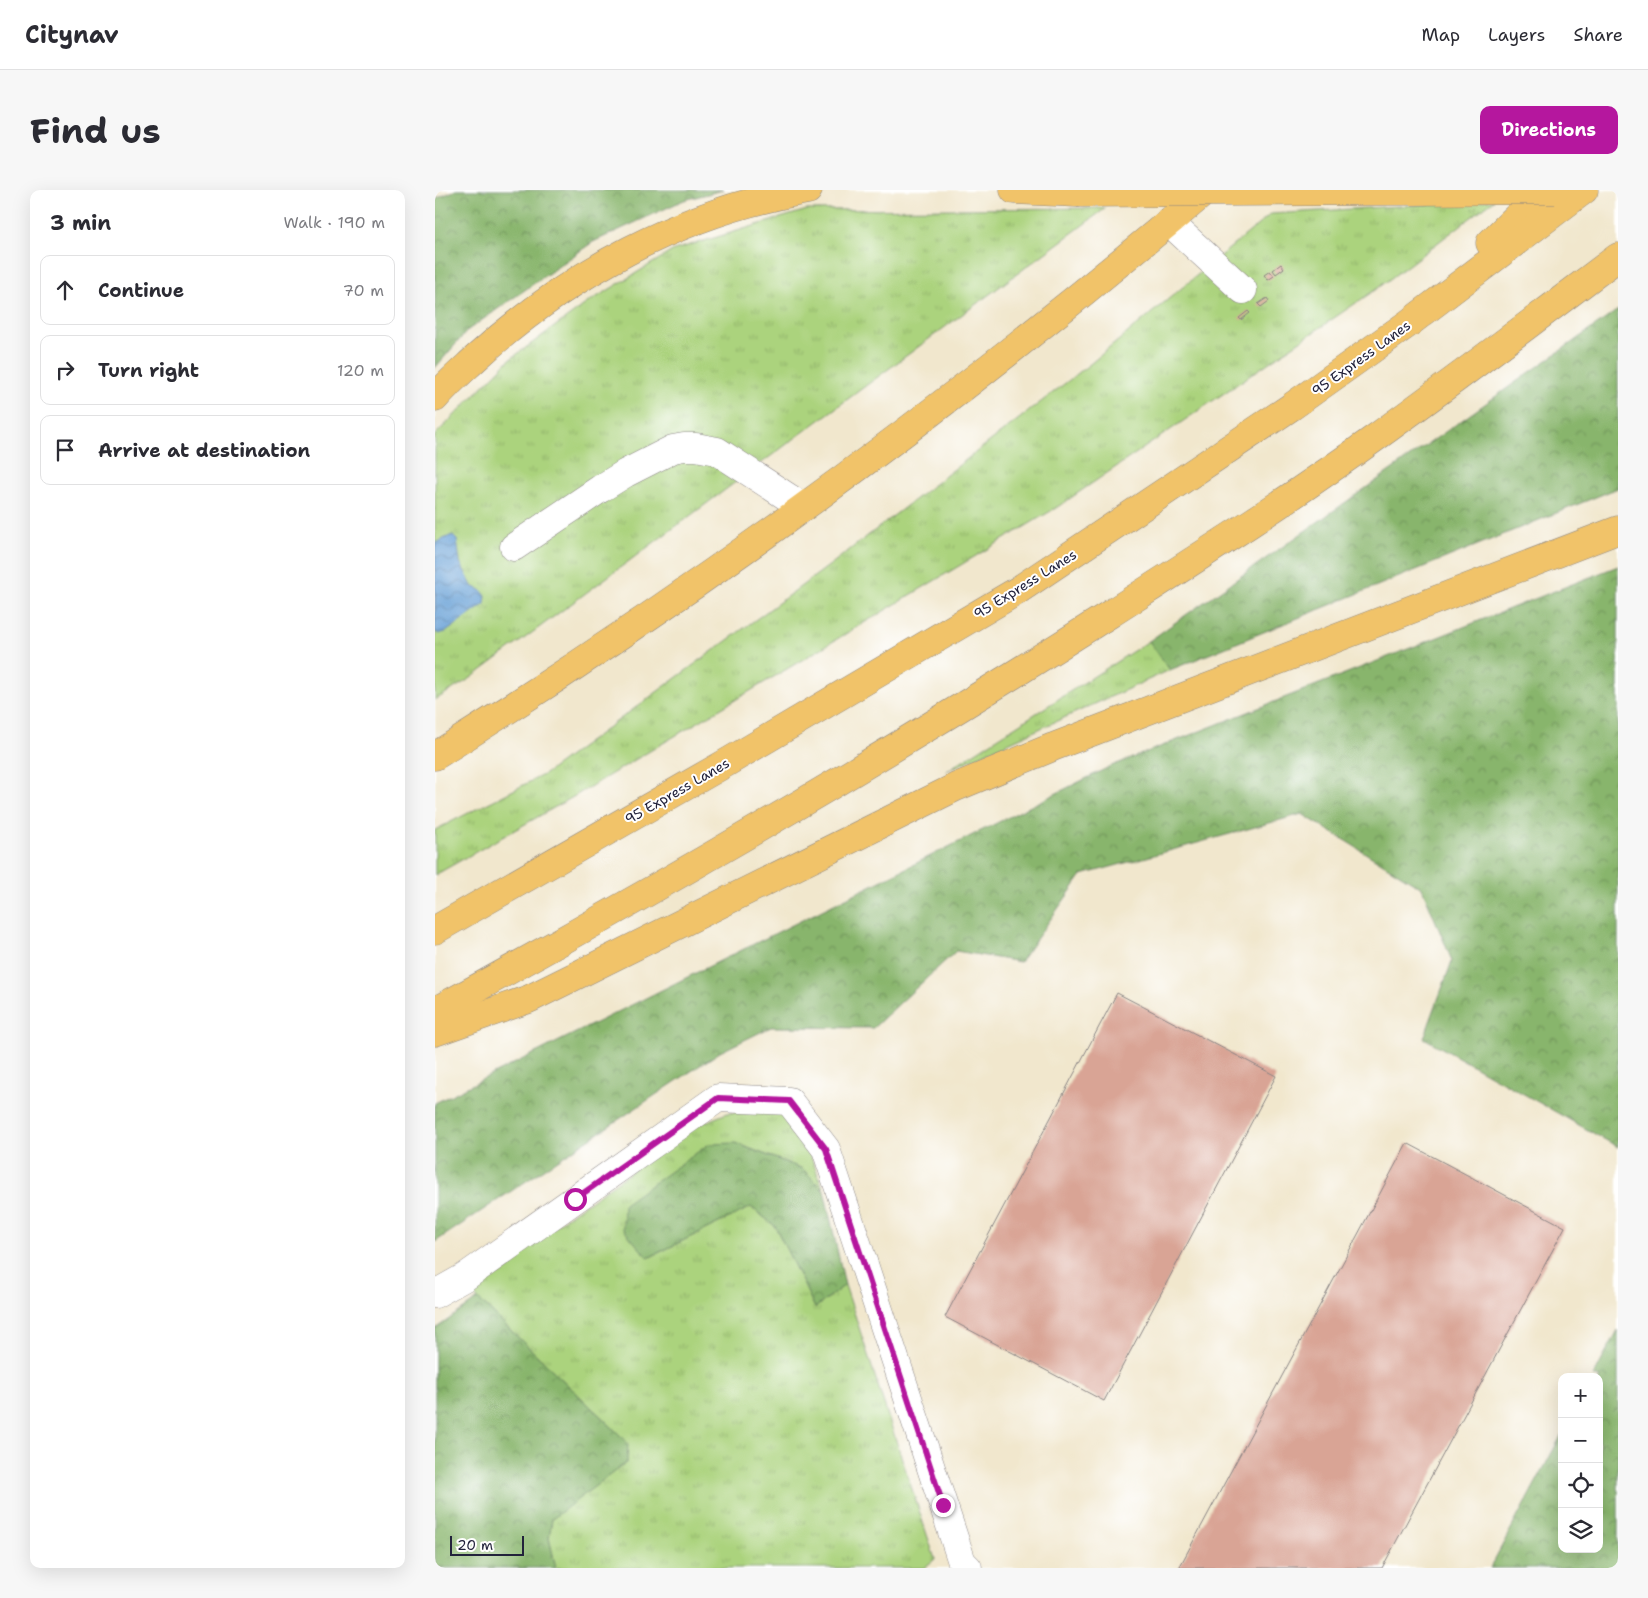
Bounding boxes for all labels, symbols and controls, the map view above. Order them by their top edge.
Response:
text: Citynav [25,19,119,51]
text: Map [1422,23,1460,47]
text: Layers [1488,23,1545,47]
text: Share [1573,23,1623,47]
button: Directions [1480,106,1618,154]
text: Find us [30,107,161,154]
text: 3 min [50,209,111,237]
text: Walk · 190 m [283,212,385,233]
icon: ahead [51,276,79,304]
text: Continue [98,278,184,303]
text: 70 m [343,280,384,301]
street label: 95 Express Lanes [1308,316,1414,400]
icon: right [51,356,79,384]
text: Turn right [98,358,199,383]
text: 120 m [337,360,384,381]
icon: arrive [51,436,79,464]
text: Arrive at destination [98,438,310,463]
street label: 95 Express Lanes [970,545,1080,623]
street label: 95 Express Lanes [621,754,733,828]
route start [564,1188,587,1211]
map controls [1558,1373,1603,1553]
button: + [1558,1373,1603,1418]
button: − [1558,1418,1603,1463]
button: locate [1558,1463,1603,1508]
route end [932,1494,955,1517]
button: layers [1558,1508,1603,1553]
scale bar [450,1533,524,1556]
text: 20 m [457,1536,493,1554]

